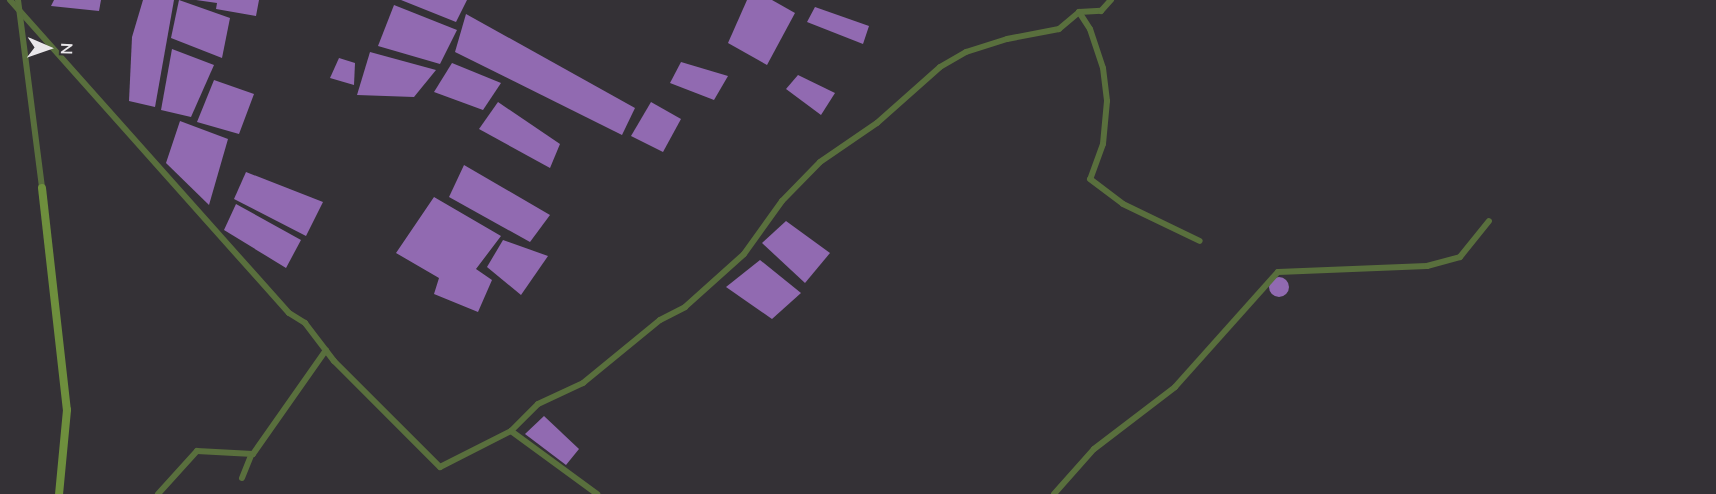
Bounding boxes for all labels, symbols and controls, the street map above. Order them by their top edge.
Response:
north arrow [18,18,78,78]
text: N [55,42,77,55]

